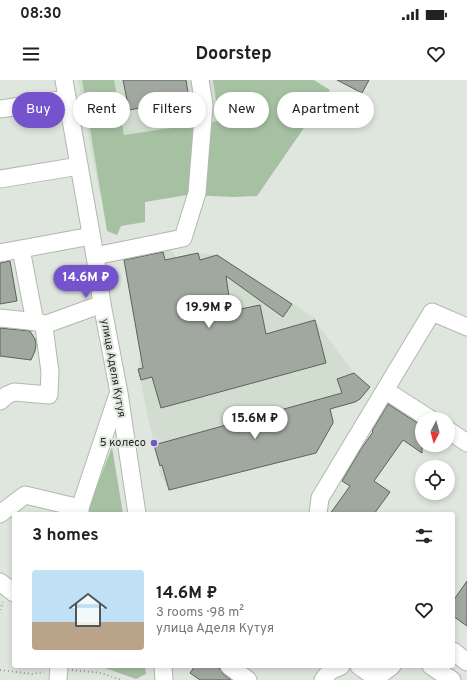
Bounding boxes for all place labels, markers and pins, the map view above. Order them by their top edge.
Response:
pin: 14.6M ₽ [49,265,123,299]
pin: 19.9M ₽ [172,295,246,329]
pin: 15.6M ₽ [218,406,292,440]
place label: 5 колесо [100,436,146,450]
marker: 5 колесо [149,438,159,448]

